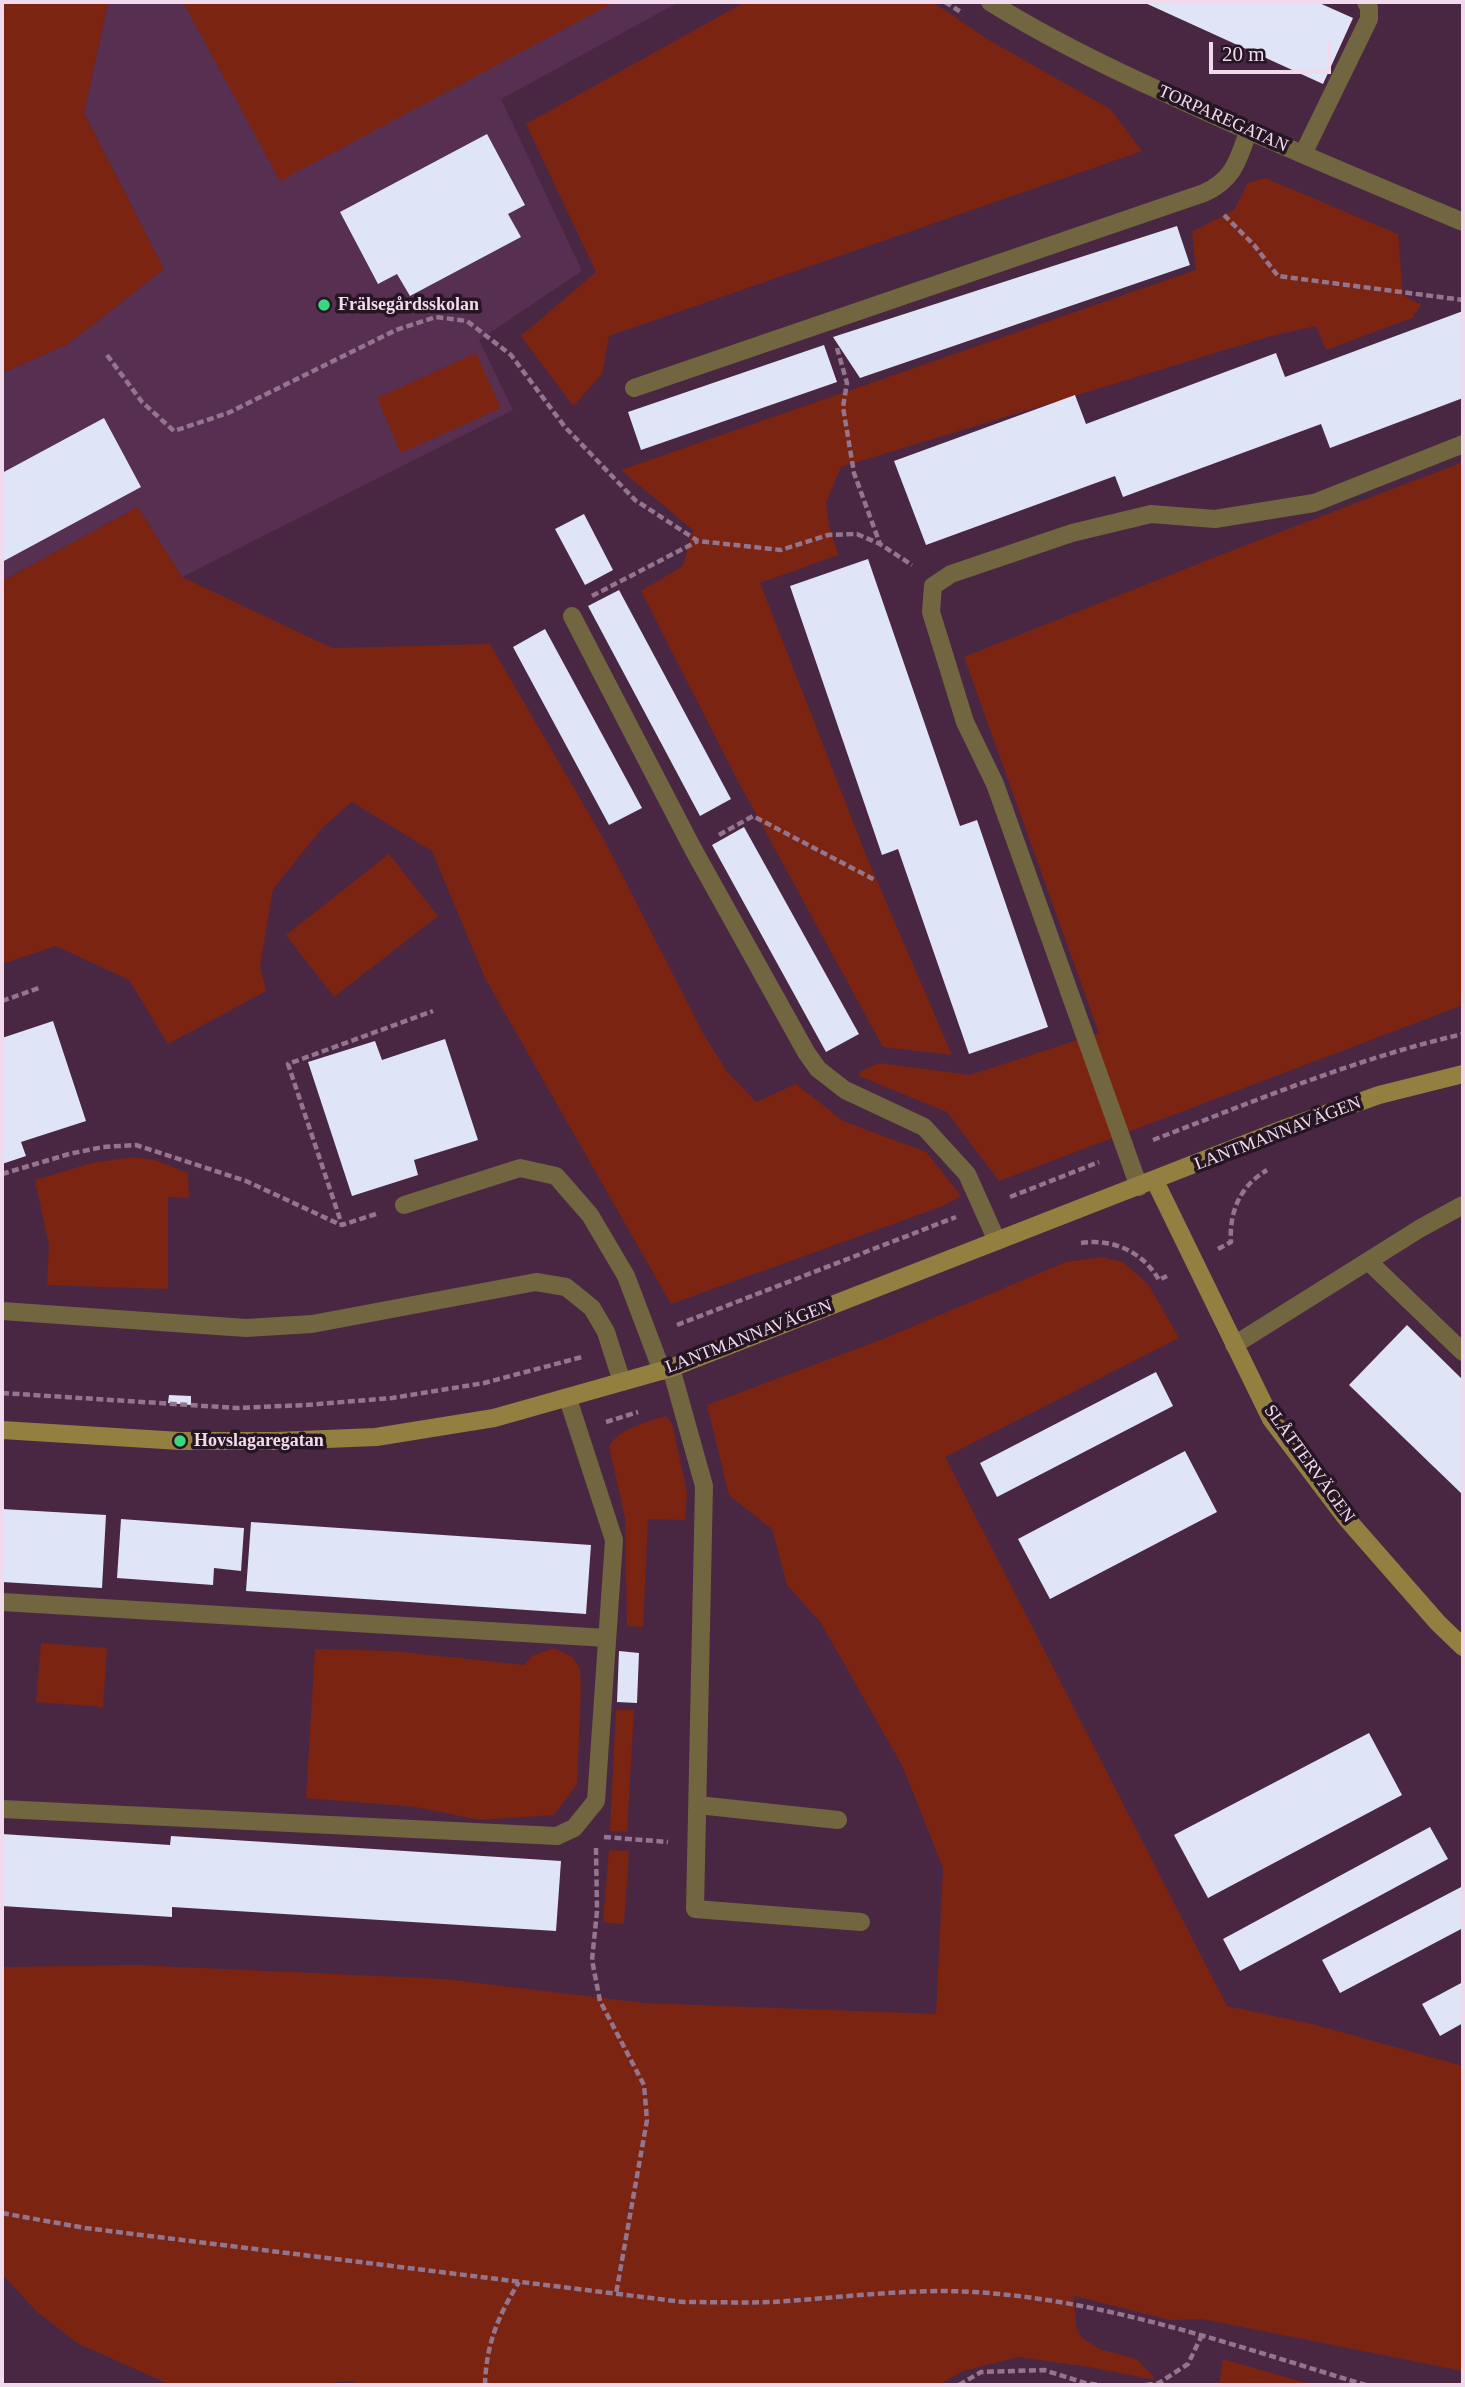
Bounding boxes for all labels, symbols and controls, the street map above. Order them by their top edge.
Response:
scale bar [1213,28,1336,72]
text: 20 m [1222,42,1265,66]
street label: TORPAREGATAN [1155,81,1291,157]
place label: Frälsegårdsskolan [338,294,479,316]
marker: Frälsegårdsskolan [316,297,332,313]
street label: LANTMANNAVÄGEN [1192,1092,1364,1176]
street label: LANTMANNAVÄGEN [663,1295,835,1379]
street label: SLÅTTERVÄGEN [1259,1401,1359,1527]
place label: Hovslagaregatan [194,1430,324,1452]
marker: Hovslagaregatan [172,1433,188,1449]

